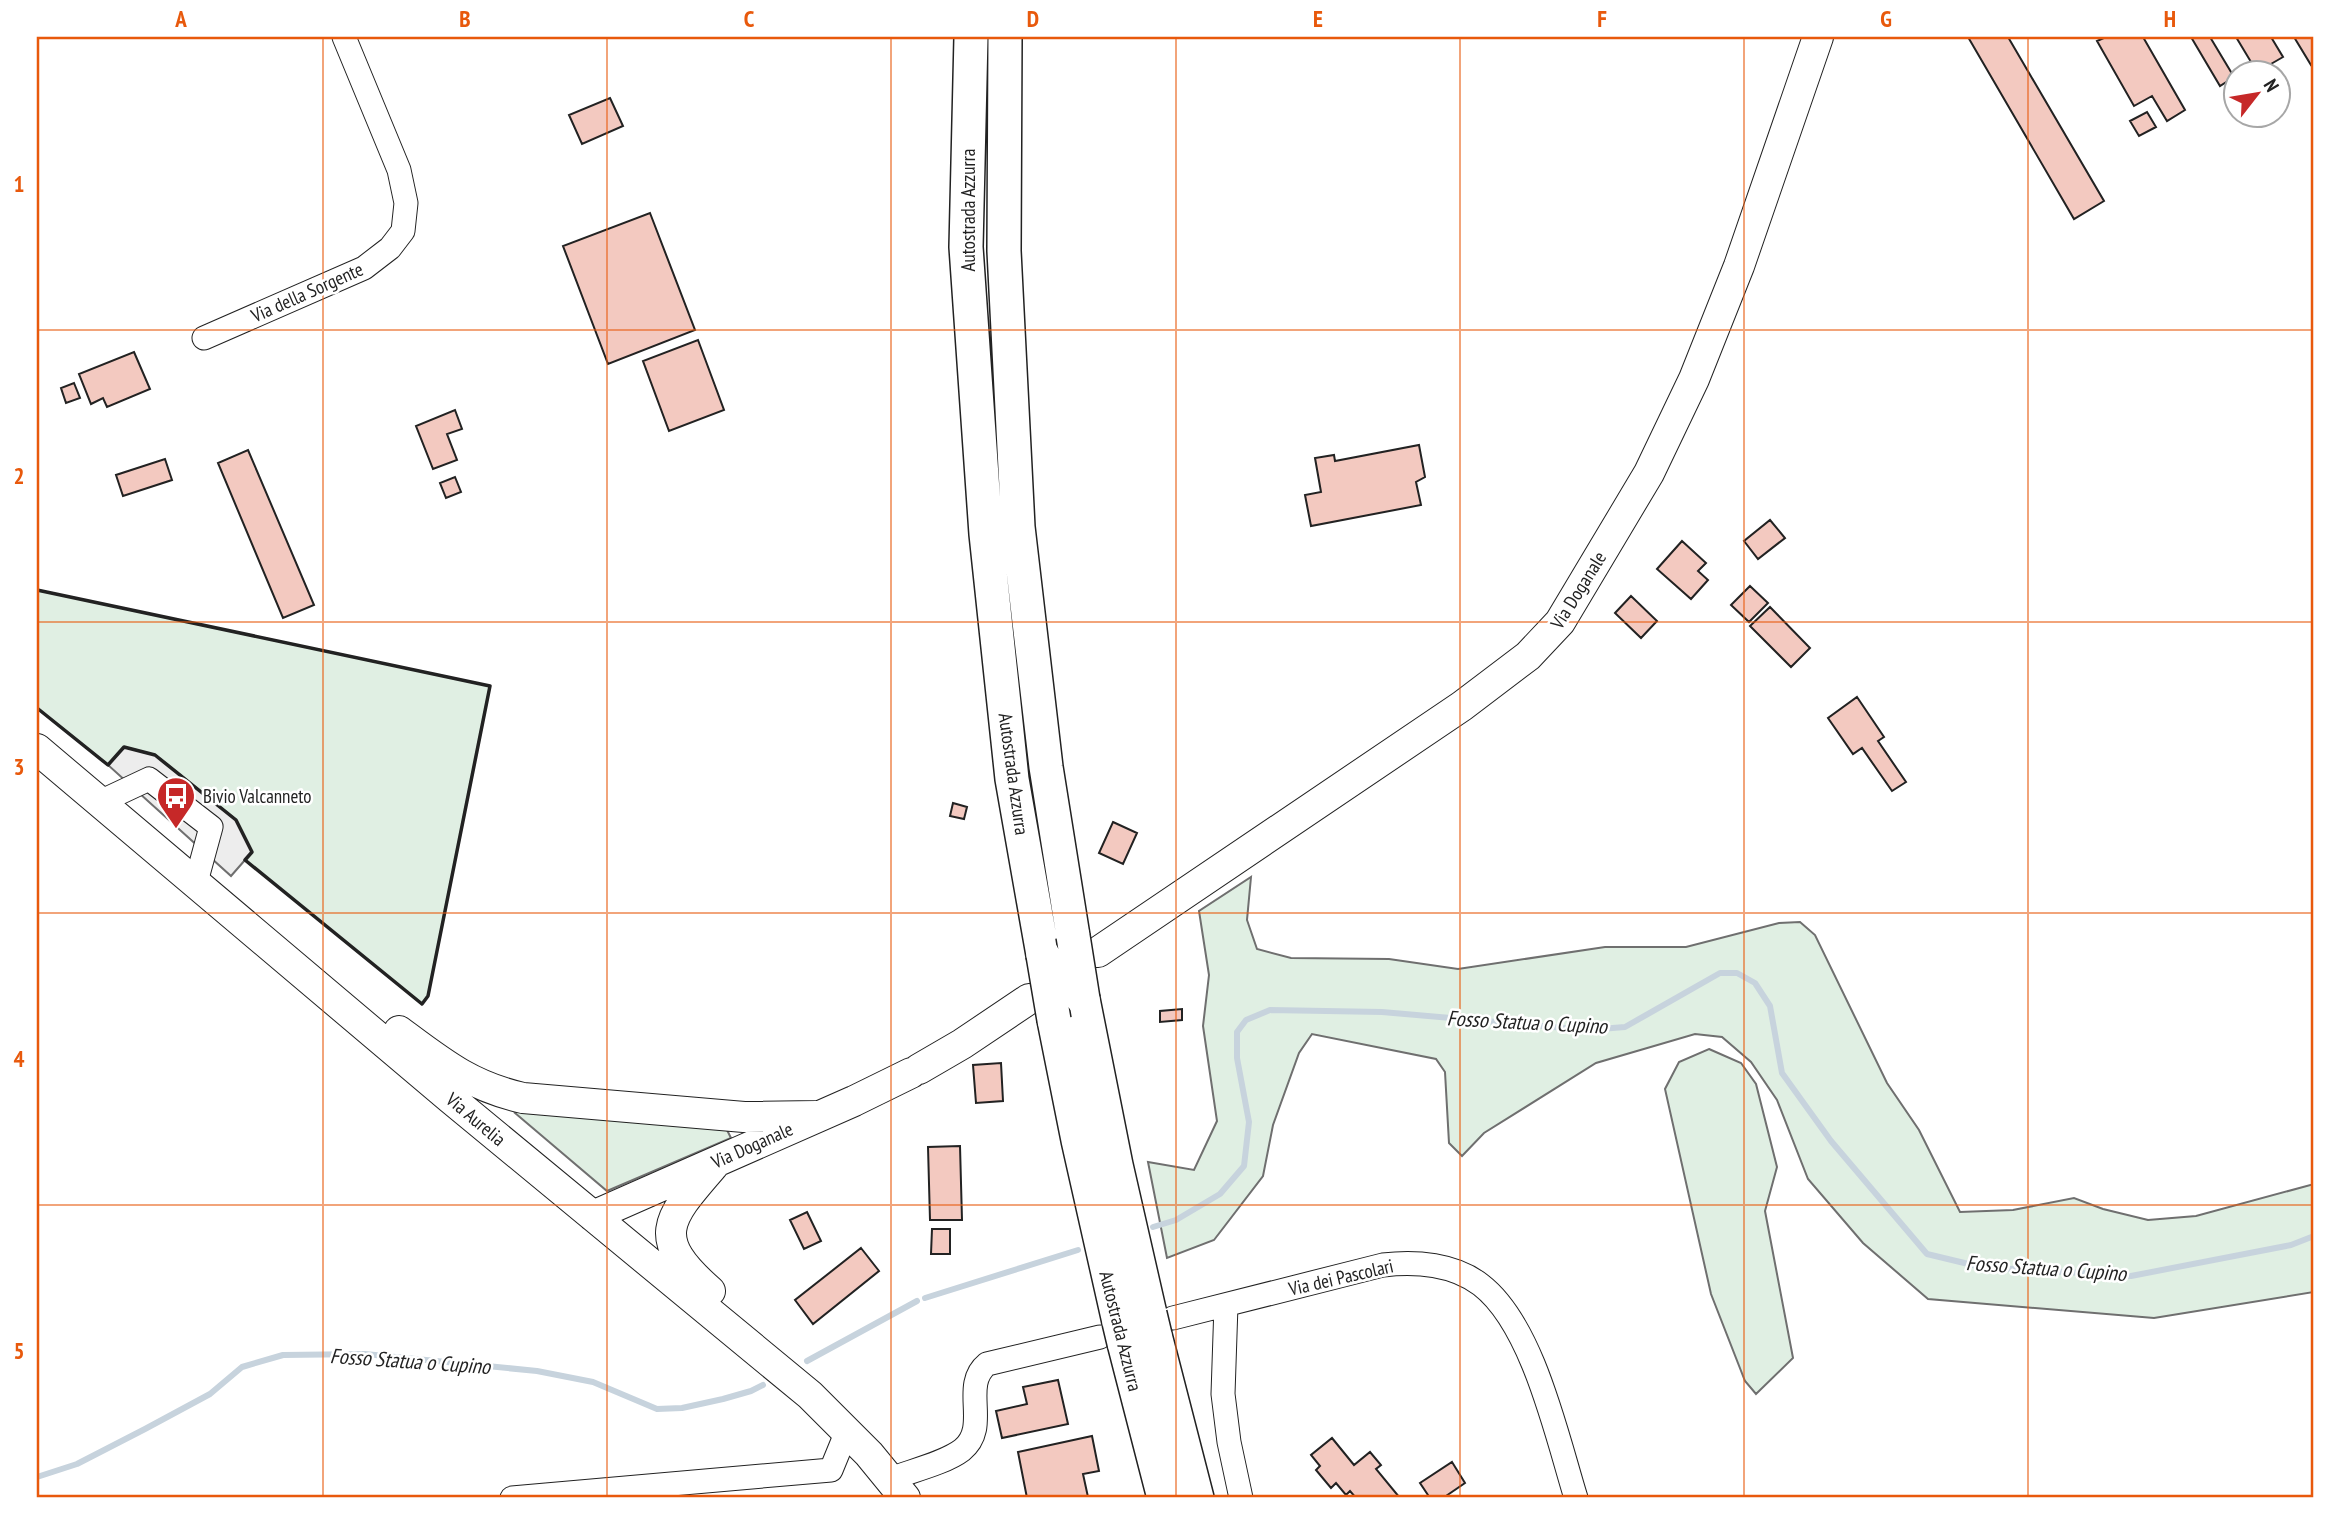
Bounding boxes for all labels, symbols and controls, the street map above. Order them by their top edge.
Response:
text: A [174,4,187,33]
text: B [459,4,471,33]
text: C [744,4,755,33]
text: D [1027,4,1039,33]
text: E [1313,4,1323,33]
text: F [1597,4,1607,33]
text: G [1880,4,1892,33]
text: H [2164,4,2176,33]
north arrow [2222,60,2292,130]
text: N [2259,75,2285,96]
street label: Autostrada Azzurra [956,149,980,271]
text: 1 [14,169,25,198]
street label: Via della Sorgente [246,257,367,328]
text: 2 [14,461,25,490]
street label: Via Doganale [1544,547,1611,634]
street label: Autostrada Azzurra [994,711,1034,837]
text: 3 [14,752,25,781]
bus stop icon: Bivio Valcanneto [155,775,197,830]
place label: Bivio Valcanneto [203,784,312,808]
water label: Fosso Statua o Cupino [1446,1004,1610,1040]
text: 4 [14,1044,25,1073]
street label: Via Aurelia [441,1087,511,1151]
street label: Via Doganale [707,1116,797,1174]
water label: Fosso Statua o Cupino [1965,1249,2129,1287]
street label: Via dei Pascolari [1285,1253,1396,1301]
street label: Autostrada Azzurra [1094,1268,1148,1394]
text: 5 [14,1336,25,1365]
water label: Fosso Statua o Cupino [329,1342,493,1380]

